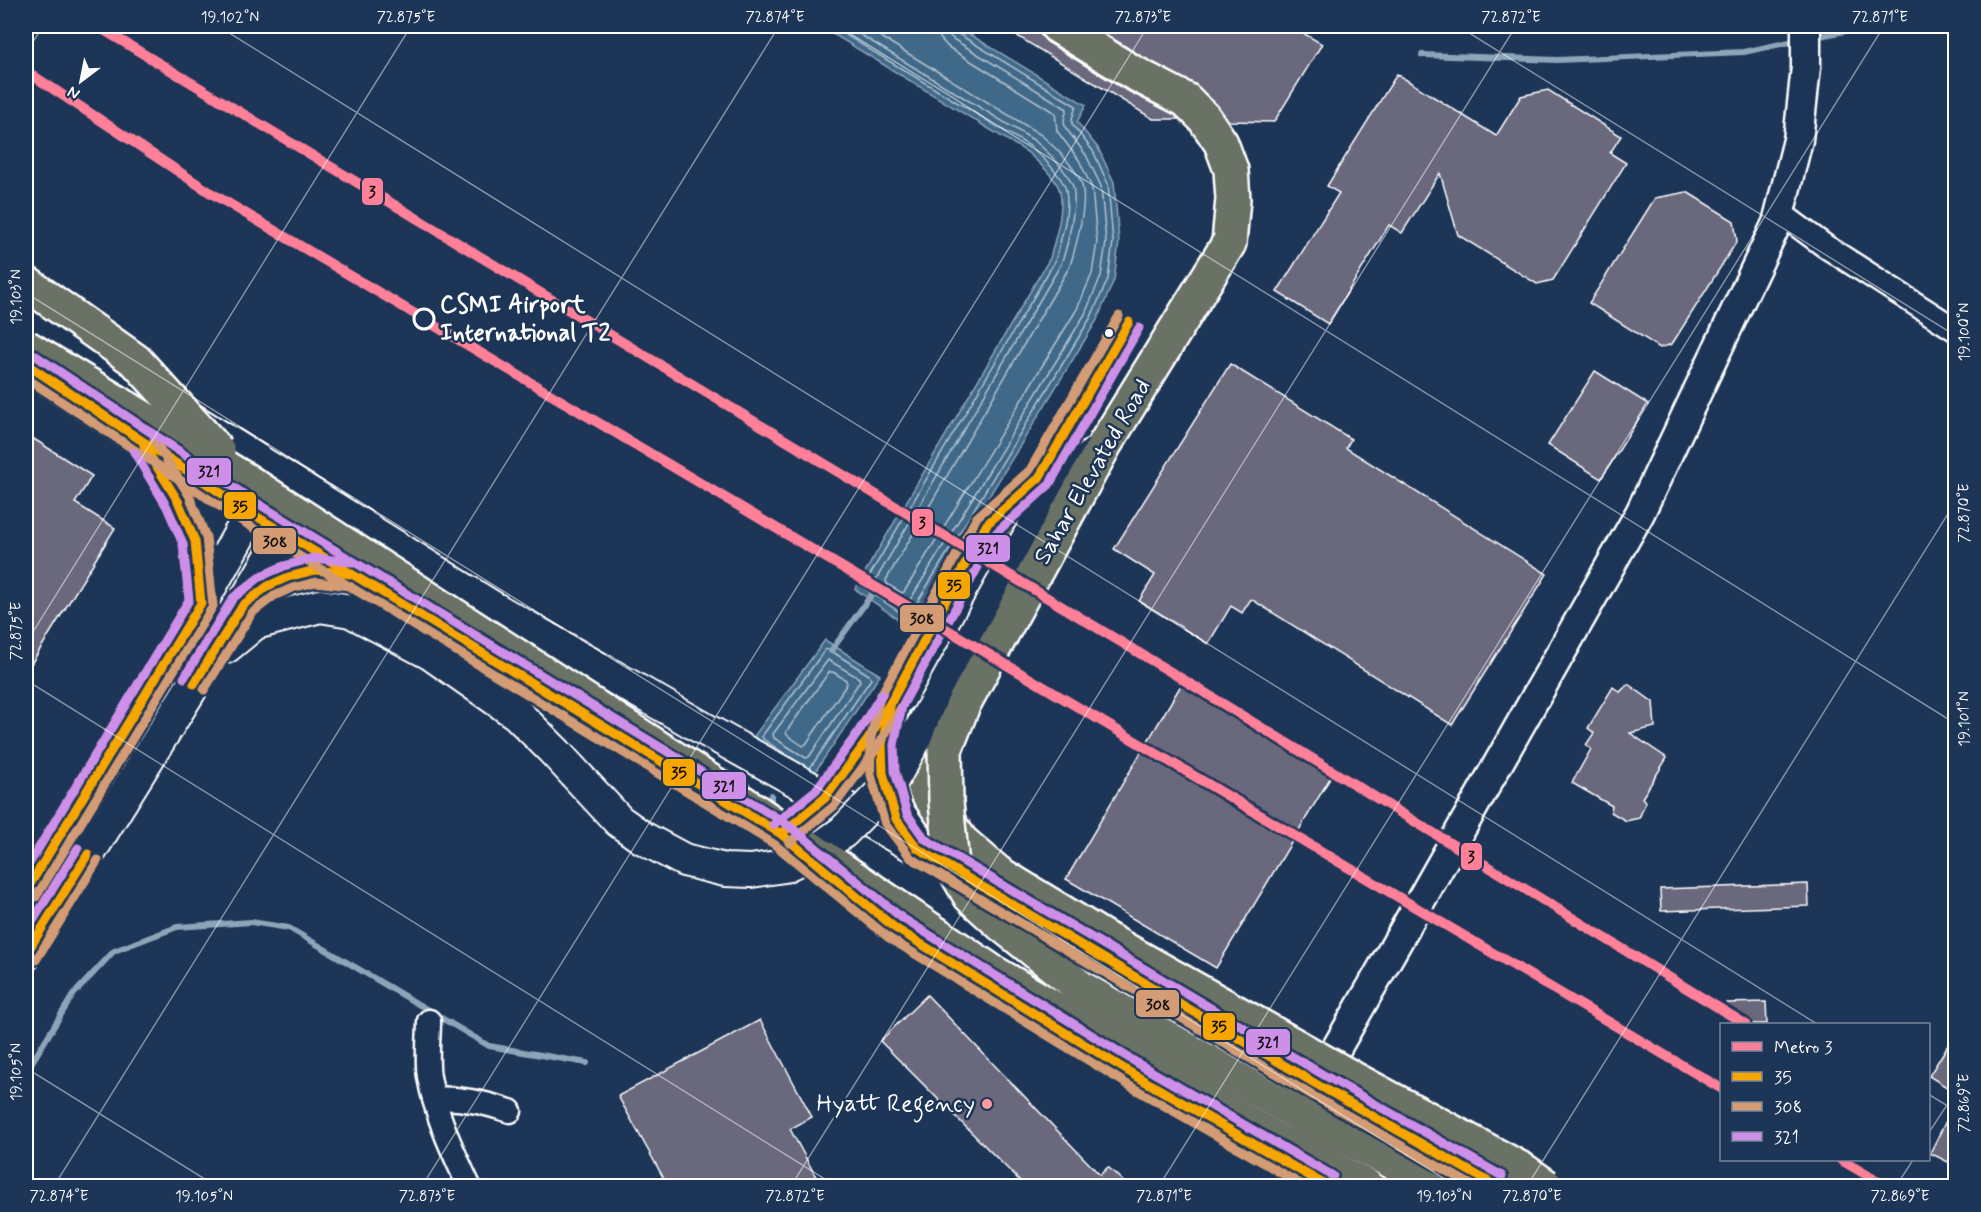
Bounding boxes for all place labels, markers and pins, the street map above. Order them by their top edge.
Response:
place label: CSMI Airport International T2 [440,290,610,349]
marker: CSMI Airport International T2 [413,308,435,330]
unlabelled marker [1103,327,1115,339]
place label: Hyatt Regency [817,1089,975,1123]
marker: Hyatt Regency [980,1097,994,1111]

